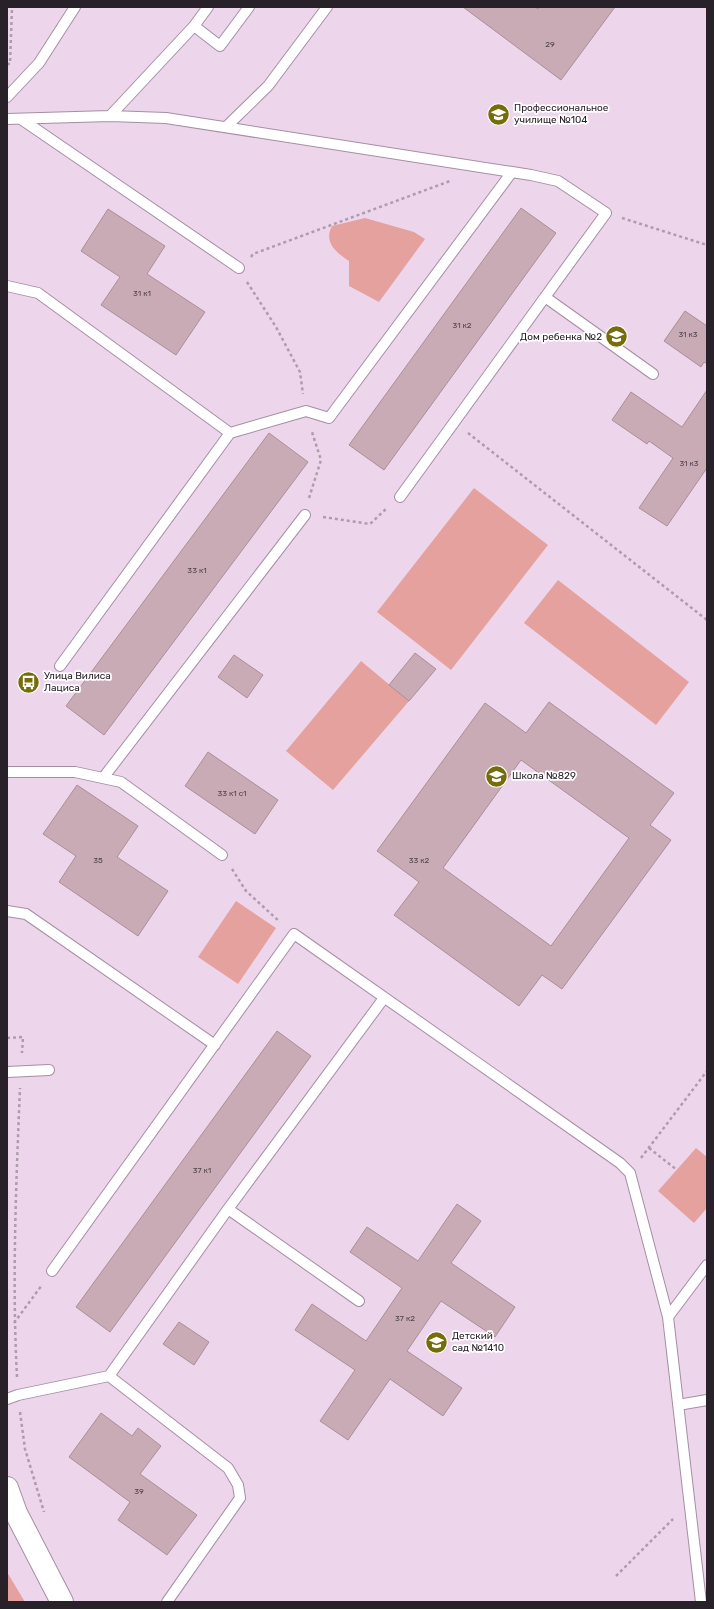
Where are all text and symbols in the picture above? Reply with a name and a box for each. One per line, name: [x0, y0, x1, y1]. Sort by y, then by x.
house number: 29: [545, 40, 555, 49]
school or university icon: Профессиональное училище №104: [485, 101, 511, 127]
place label: Профессиональное училище №104: [514, 102, 609, 126]
house number: 31 к1: [133, 289, 151, 298]
house number: 31 к2: [452, 321, 472, 330]
school or university icon: Дом ребенка №2: [604, 324, 630, 350]
house number: 31 к3: [678, 330, 698, 339]
place label: Дом ребенка №2: [520, 331, 602, 343]
house number: 31 к3: [679, 459, 699, 468]
house number: 33 к1: [187, 566, 207, 575]
bus stop icon: Улица Вилиса Лациса: [16, 669, 42, 695]
place label: Улица Вилиса Лациса: [44, 670, 111, 694]
school or university icon: Школа №829: [483, 763, 509, 789]
place label: Школа №829: [512, 770, 576, 782]
house number: 33 к1 с1: [217, 789, 247, 798]
house number: 35: [93, 856, 103, 865]
house number: 33 к2: [409, 856, 430, 865]
house number: 37 к1: [193, 1166, 211, 1175]
house number: 37 к2: [395, 1314, 415, 1323]
school or university icon: Детский сад №1410: [424, 1329, 450, 1355]
place label: Детский сад №1410: [452, 1330, 504, 1354]
house number: 39: [134, 1487, 144, 1496]

